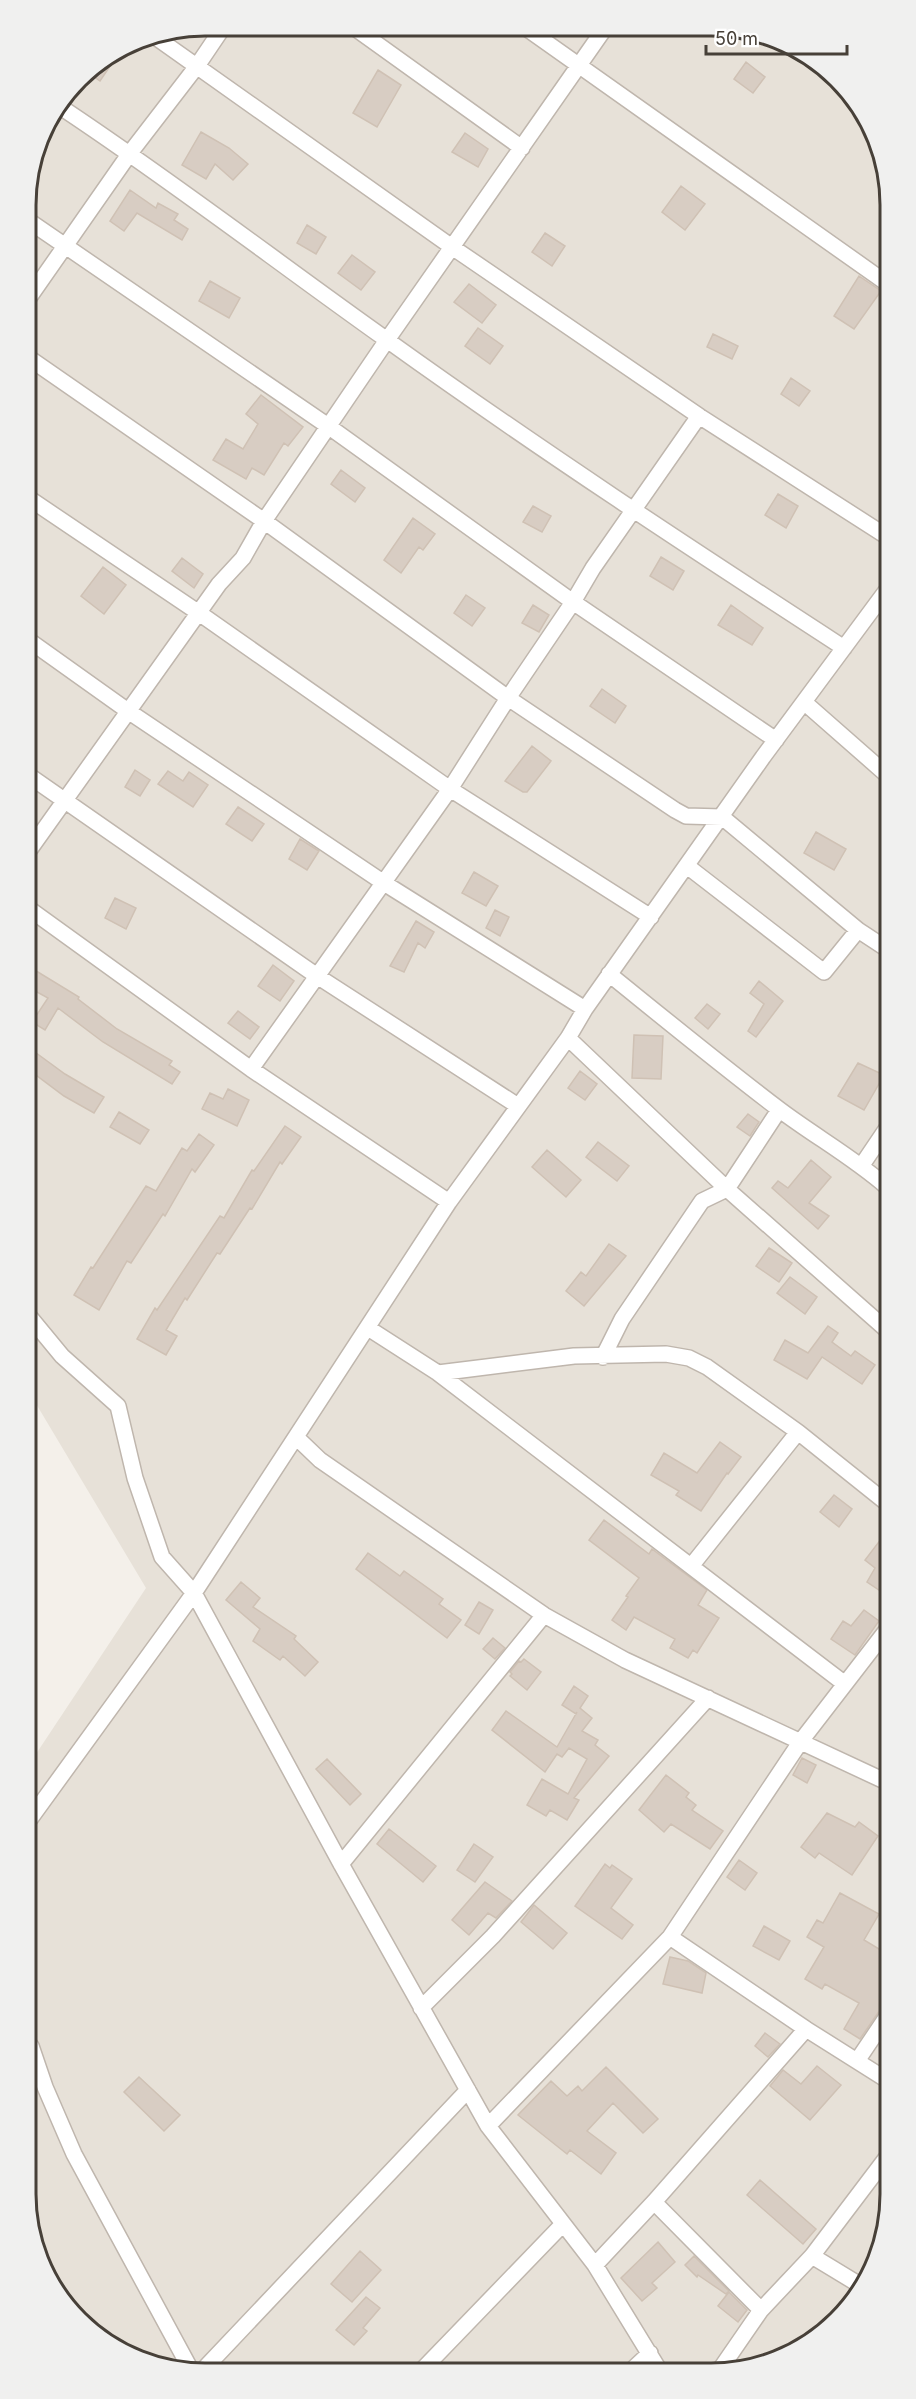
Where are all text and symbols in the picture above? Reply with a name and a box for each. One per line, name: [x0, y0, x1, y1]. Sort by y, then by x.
scale bar: [706, 18, 847, 56]
text: 50 m: [715, 28, 758, 49]

